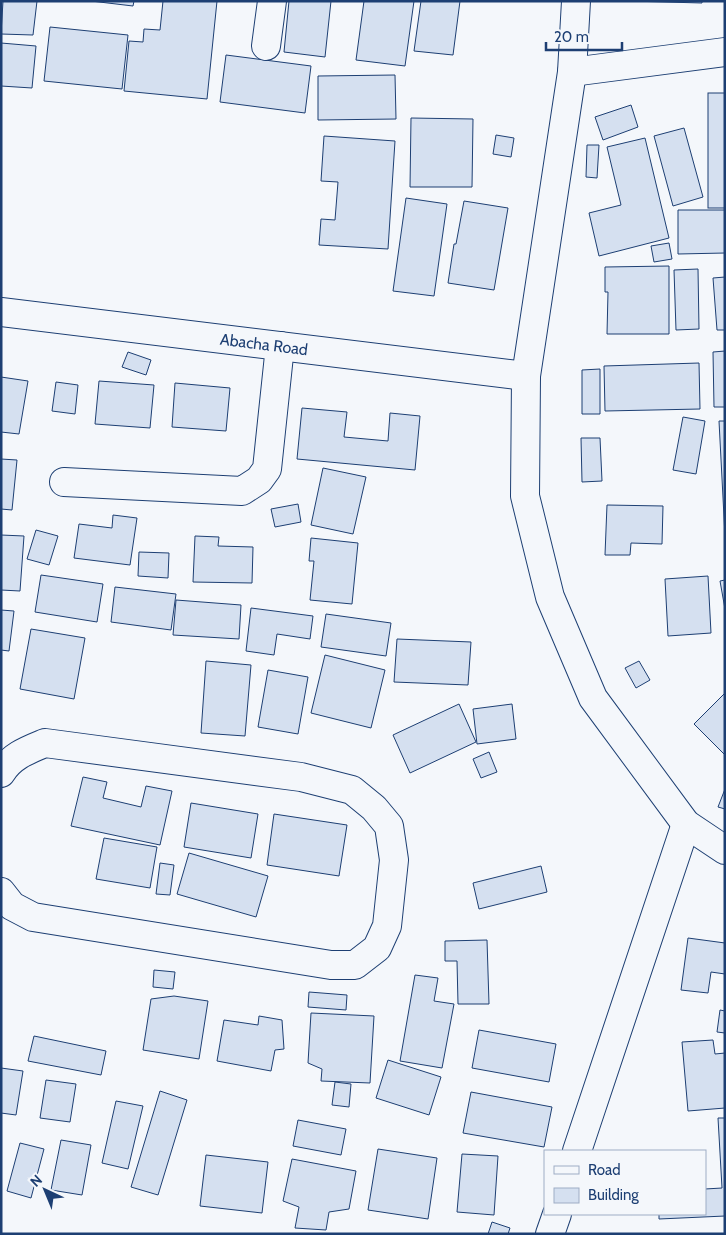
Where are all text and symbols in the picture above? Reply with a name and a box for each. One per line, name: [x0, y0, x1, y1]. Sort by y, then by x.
scale bar: [546, 20, 622, 52]
text: 20 m: [554, 28, 589, 46]
street label: Abacha Road: [219, 330, 309, 359]
legend: [544, 1150, 706, 1215]
text: Road: [588, 1161, 621, 1179]
north arrow: [20, 1165, 70, 1215]
text: N: [26, 1171, 46, 1191]
text: Building: [588, 1186, 639, 1204]

